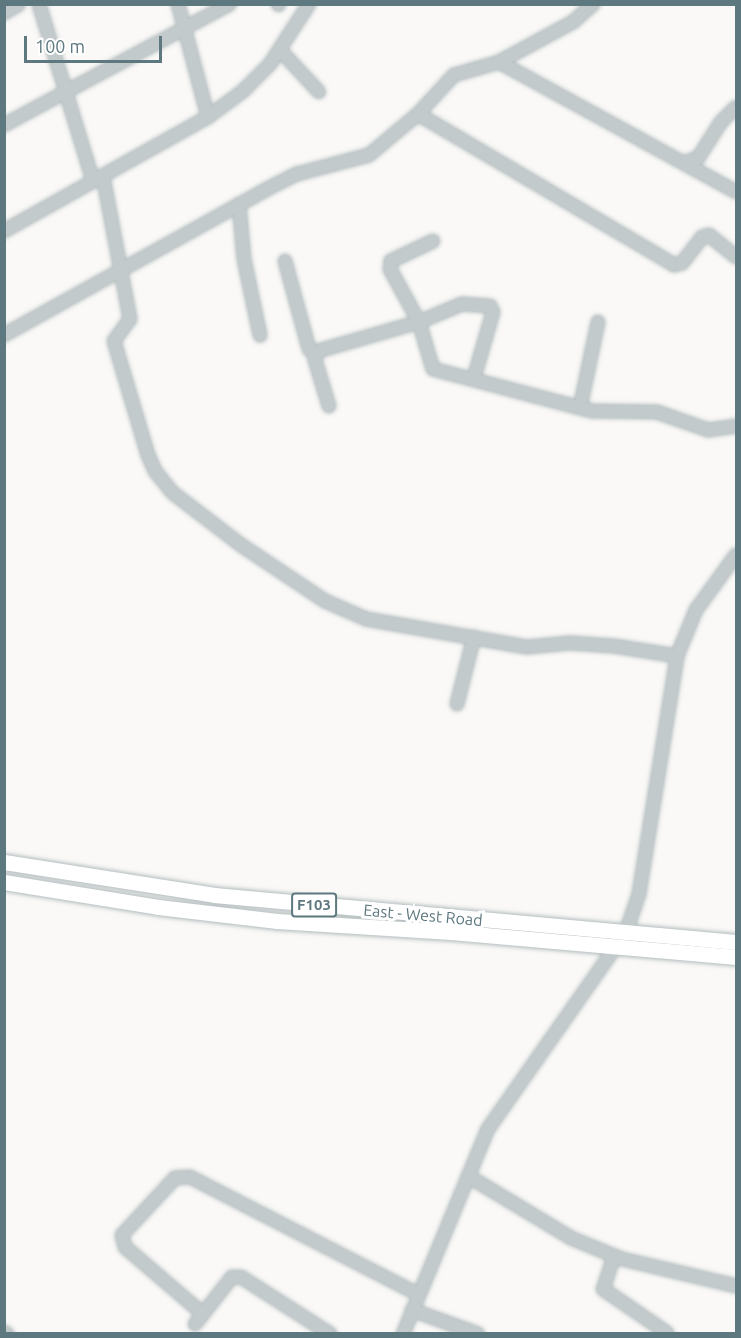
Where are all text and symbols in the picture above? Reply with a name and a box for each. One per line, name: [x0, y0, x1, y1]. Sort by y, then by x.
scale bar: [27, 24, 165, 62]
text: 100 m: [35, 36, 85, 56]
road number: F103: [290, 893, 338, 917]
street label: East - West Road: [363, 900, 483, 930]

